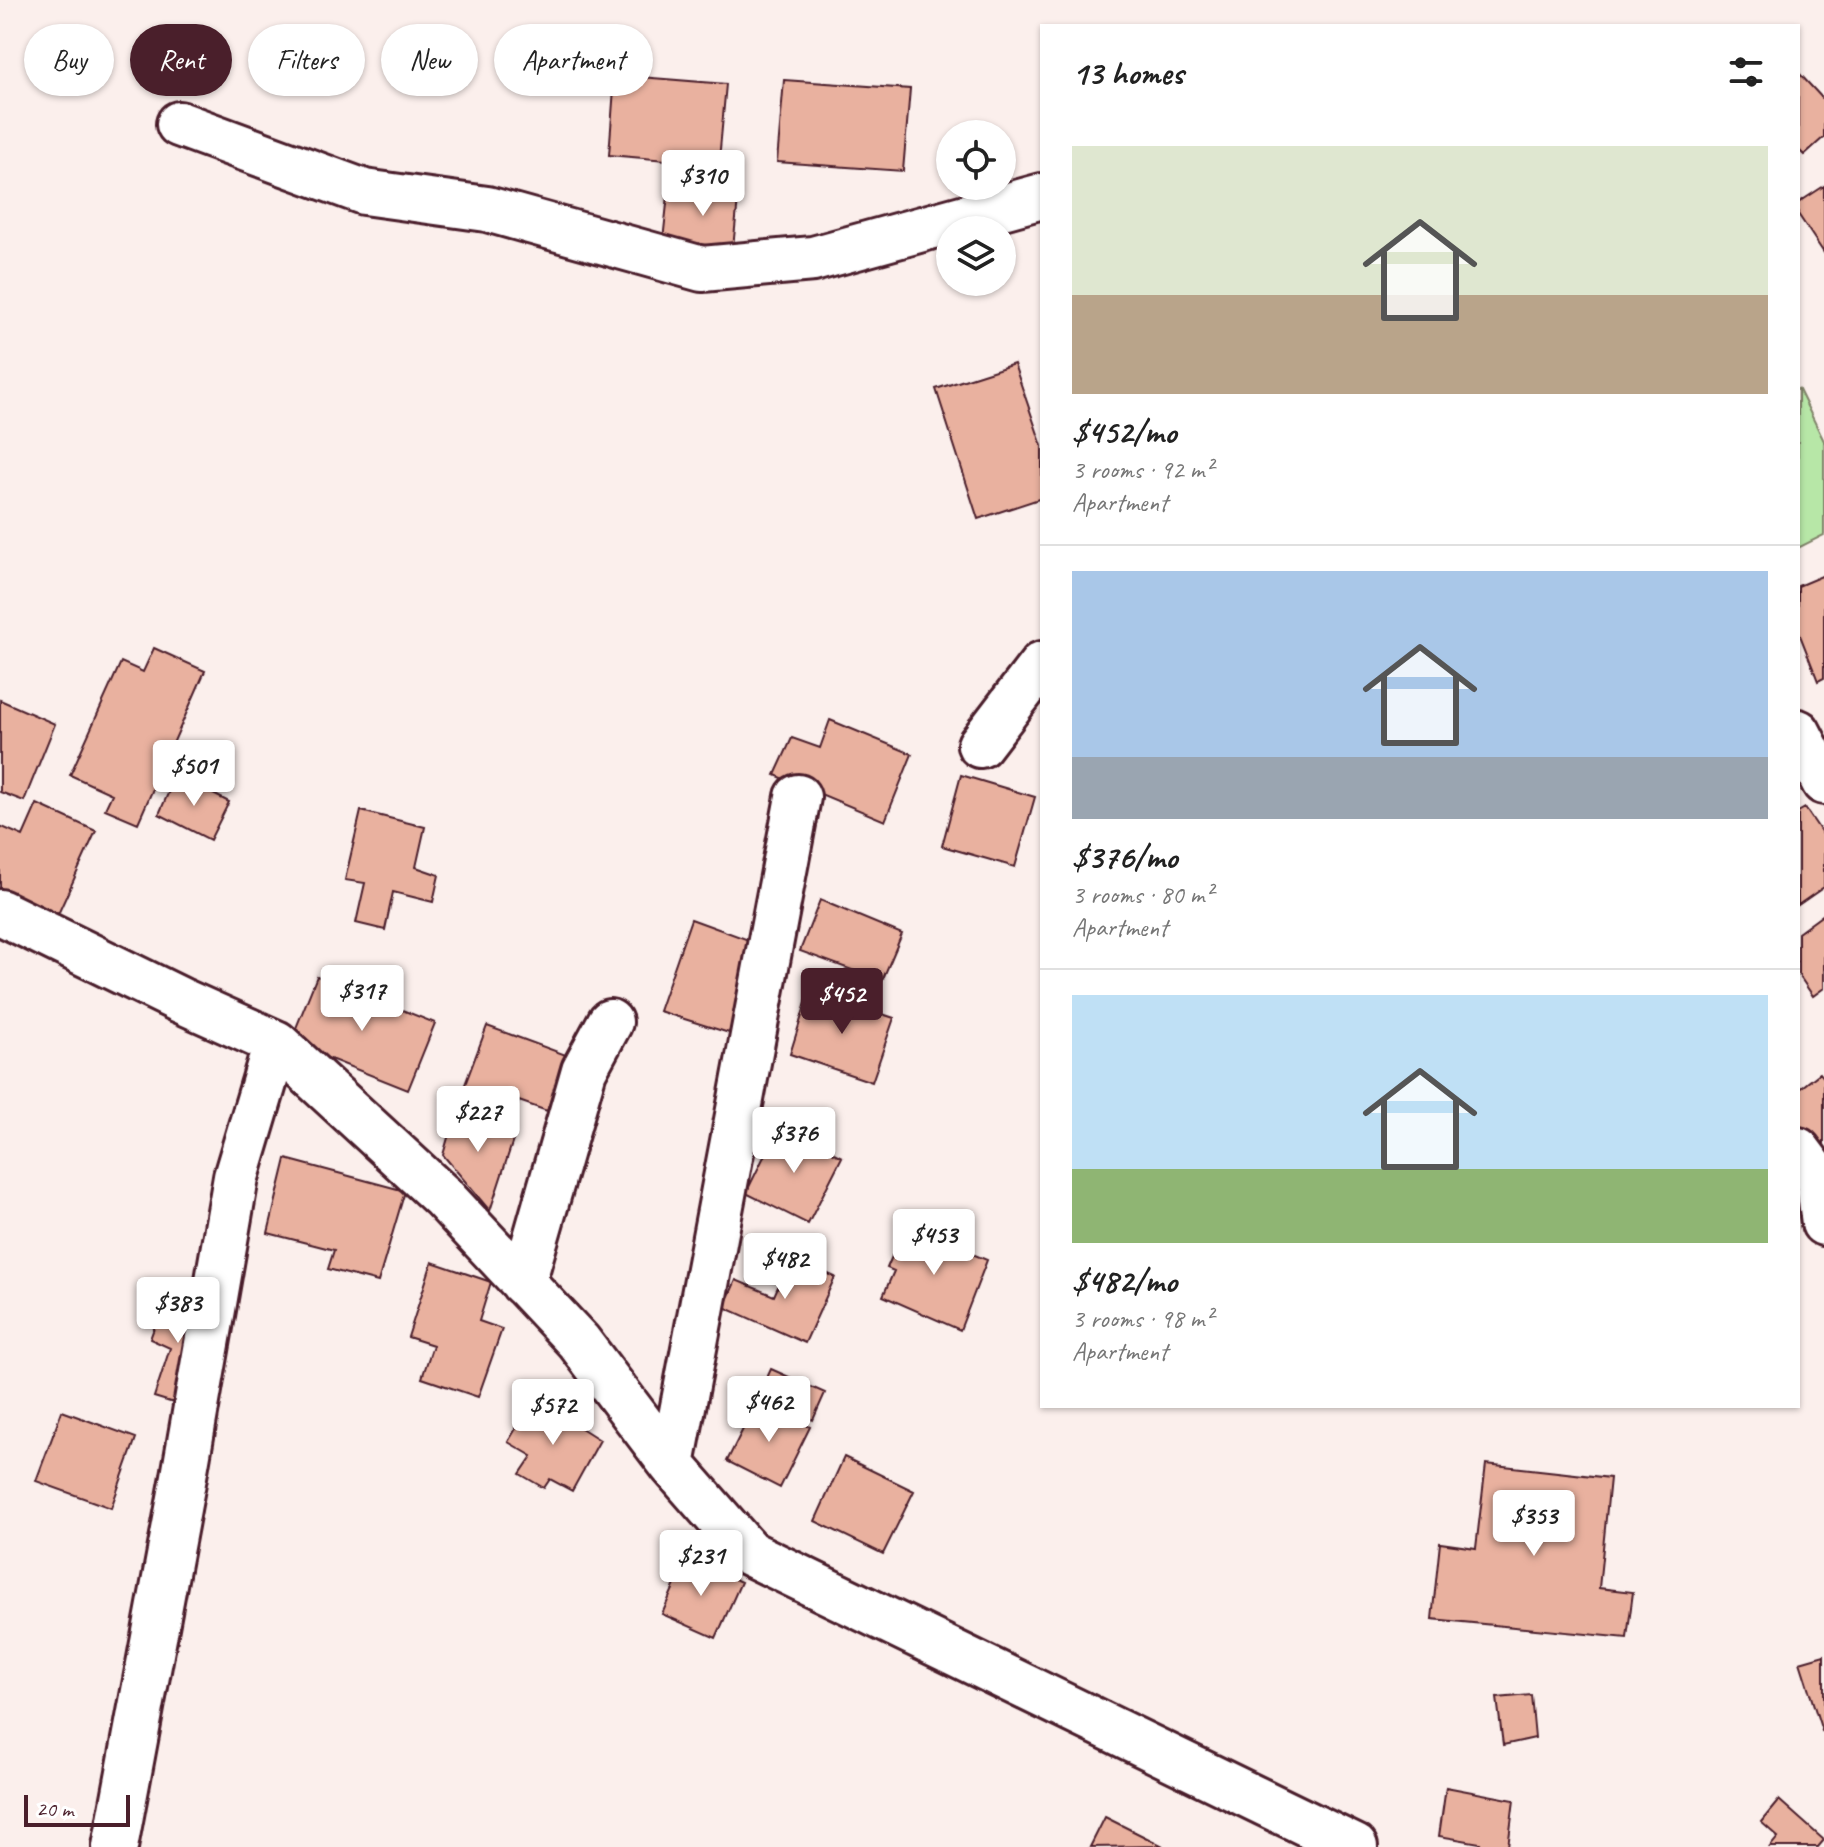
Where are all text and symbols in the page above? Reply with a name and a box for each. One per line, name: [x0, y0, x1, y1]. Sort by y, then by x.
chip: Buy: [24, 24, 114, 96]
chip: Rent: [130, 24, 232, 96]
chip: Filters: [248, 24, 365, 96]
chip: New: [381, 24, 478, 96]
chip: Apartment: [494, 24, 653, 96]
icon: filters: [1724, 50, 1768, 94]
text: 13 homes: [1072, 51, 1183, 94]
map controls: [936, 120, 1016, 296]
button: locate: [936, 120, 1016, 200]
pin: $310: [656, 150, 750, 218]
text: $310: [680, 159, 726, 192]
icon: home: [1348, 198, 1492, 342]
button: layers: [936, 216, 1016, 296]
text: $452/mo: [1072, 410, 1176, 453]
text: 3 rooms · 92 m²: [1072, 453, 1213, 486]
text: Apartment: [1072, 486, 1168, 519]
icon: home: [1348, 623, 1492, 767]
pin: $501: [147, 740, 241, 808]
text: $501: [171, 749, 217, 782]
text: $376/mo: [1072, 835, 1177, 878]
text: 3 rooms · 80 m²: [1072, 878, 1213, 911]
text: Apartment: [1072, 911, 1168, 944]
pin: $317: [315, 965, 409, 1033]
pin: $452: [795, 968, 889, 1036]
text: $317: [339, 974, 385, 1007]
text: $452: [819, 977, 865, 1010]
icon: home: [1348, 1047, 1492, 1191]
pin: $227: [431, 1086, 525, 1154]
text: $227: [455, 1095, 501, 1128]
pin: $376: [747, 1107, 841, 1175]
text: $376: [770, 1116, 818, 1149]
pin: $453: [887, 1209, 981, 1277]
text: $453: [911, 1218, 957, 1251]
pin: $482: [738, 1233, 832, 1301]
text: $482: [762, 1242, 808, 1275]
text: $482/mo: [1072, 1259, 1177, 1302]
pin: $383: [131, 1277, 225, 1345]
text: $383: [155, 1286, 201, 1319]
text: 3 rooms · 98 m²: [1072, 1302, 1213, 1335]
text: Apartment: [1072, 1335, 1168, 1368]
pin: $462: [722, 1376, 816, 1444]
pin: $572: [506, 1379, 600, 1447]
text: $462: [745, 1385, 793, 1418]
text: $572: [530, 1388, 576, 1421]
pin: $353: [1487, 1490, 1581, 1558]
text: $353: [1511, 1499, 1557, 1532]
pin: $231: [654, 1530, 748, 1598]
text: $231: [678, 1539, 724, 1572]
scale bar: [24, 1791, 130, 1827]
text: 20 m: [36, 1795, 73, 1823]

